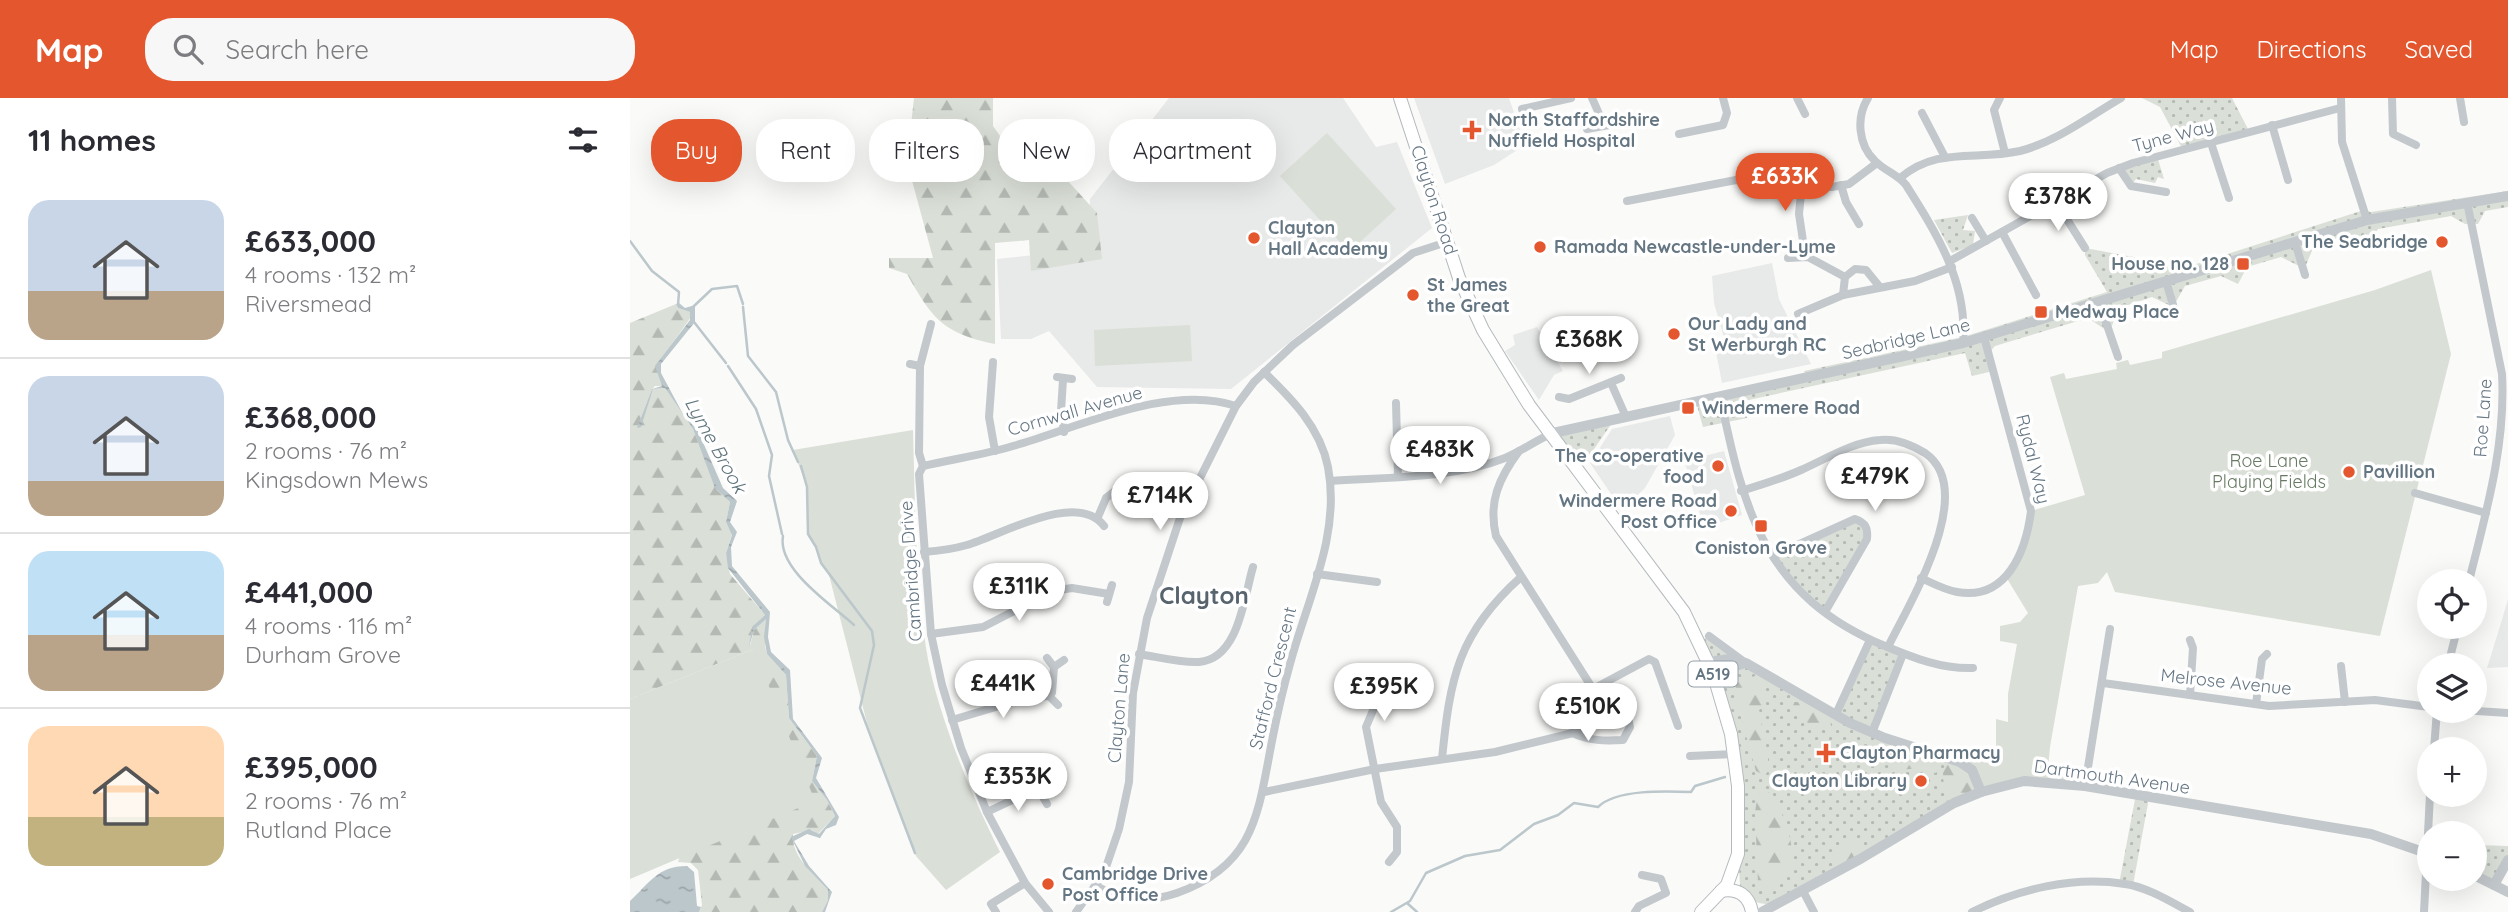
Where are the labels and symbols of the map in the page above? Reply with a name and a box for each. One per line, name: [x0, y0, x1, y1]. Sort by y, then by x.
place label: North Staffordshire Nuffield Hospital: [1488, 108, 1660, 152]
street label: Tyne Way: [2130, 114, 2216, 157]
marker: North Staffordshire Nuffield Hospital: [1462, 120, 1482, 140]
street label: Clayton Road: [1406, 142, 1463, 258]
pin: £633K: [1736, 153, 1834, 213]
pin: £378K: [2009, 174, 2107, 233]
place label: Clayton Hall Academy: [1268, 216, 1388, 260]
marker: Clayton Hall Academy: [1246, 230, 1262, 246]
place label: The Seabridge: [2301, 230, 2428, 253]
marker: The Seabridge: [2434, 234, 2450, 250]
place label: Ramada Newcastle-under-Lyme: [1554, 235, 1836, 258]
marker: Ramada Newcastle-under-Lyme: [1532, 239, 1548, 255]
place label: House no. 128: [2111, 252, 2229, 275]
marker: House no. 128: [2235, 256, 2251, 272]
place label: St James the Great: [1427, 273, 1510, 317]
marker: St James the Great: [1405, 287, 1421, 303]
place label: Medway Place: [2055, 300, 2179, 323]
marker: Medway Place: [2033, 304, 2049, 320]
place label: Our Lady and St Werburgh RC: [1688, 312, 1826, 356]
street label: Seabridge Lane: [1840, 313, 1972, 364]
pin: £368K: [1540, 316, 1638, 376]
marker: Our Lady and St Werburgh RC: [1666, 326, 1682, 342]
street label: Roe Lane: [2468, 378, 2497, 458]
street label: Cornwall Avenue: [1005, 380, 1145, 441]
water label: Lyme Brook: [680, 393, 753, 499]
place label: Windermere Road: [1702, 396, 1860, 419]
marker: Windermere Road: [1680, 400, 1696, 416]
street label: Rydal Way: [2011, 412, 2056, 506]
pin: £483K: [1391, 426, 1489, 486]
place label: The co-operative food: [1554, 444, 1704, 488]
park label: Roe Lane Playing Fields: [2212, 449, 2326, 493]
pin: £479K: [1826, 454, 1924, 513]
marker: The co-operative food: [1710, 458, 1726, 474]
place label: Pavillion: [2363, 460, 2435, 483]
marker: Pavillion: [2341, 464, 2357, 480]
pin: £714K: [1111, 472, 1209, 532]
place label: Windermere Road Post Office: [1559, 489, 1717, 533]
street label: Cambridge Drive: [894, 500, 927, 642]
marker: Windermere Road Post Office: [1723, 503, 1739, 519]
marker: Coniston Grove: [1753, 518, 1769, 534]
place label: Coniston Grove: [1695, 536, 1827, 559]
pin: £311K: [970, 564, 1068, 623]
district label: Clayton: [1159, 580, 1249, 610]
street label: Stafford Crescent: [1244, 604, 1301, 752]
street label: Clayton Lane: [1102, 652, 1135, 764]
pin: £441K: [954, 660, 1052, 720]
road number: A519: [1688, 662, 1738, 687]
street label: Melrose Avenue: [2159, 663, 2293, 700]
pin: £395K: [1335, 664, 1433, 723]
pin: £510K: [1539, 684, 1637, 743]
place label: Clayton Pharmacy: [1840, 741, 2001, 764]
marker: Clayton Pharmacy: [1818, 745, 1834, 761]
pin: £353K: [969, 754, 1067, 813]
street label: Dartmouth Avenue: [2033, 754, 2192, 799]
place label: Clayton Library: [1772, 769, 1907, 792]
marker: Clayton Library: [1913, 773, 1929, 789]
place label: Cambridge Drive Post Office: [1062, 862, 1208, 906]
marker: Cambridge Drive Post Office: [1040, 876, 1056, 892]

